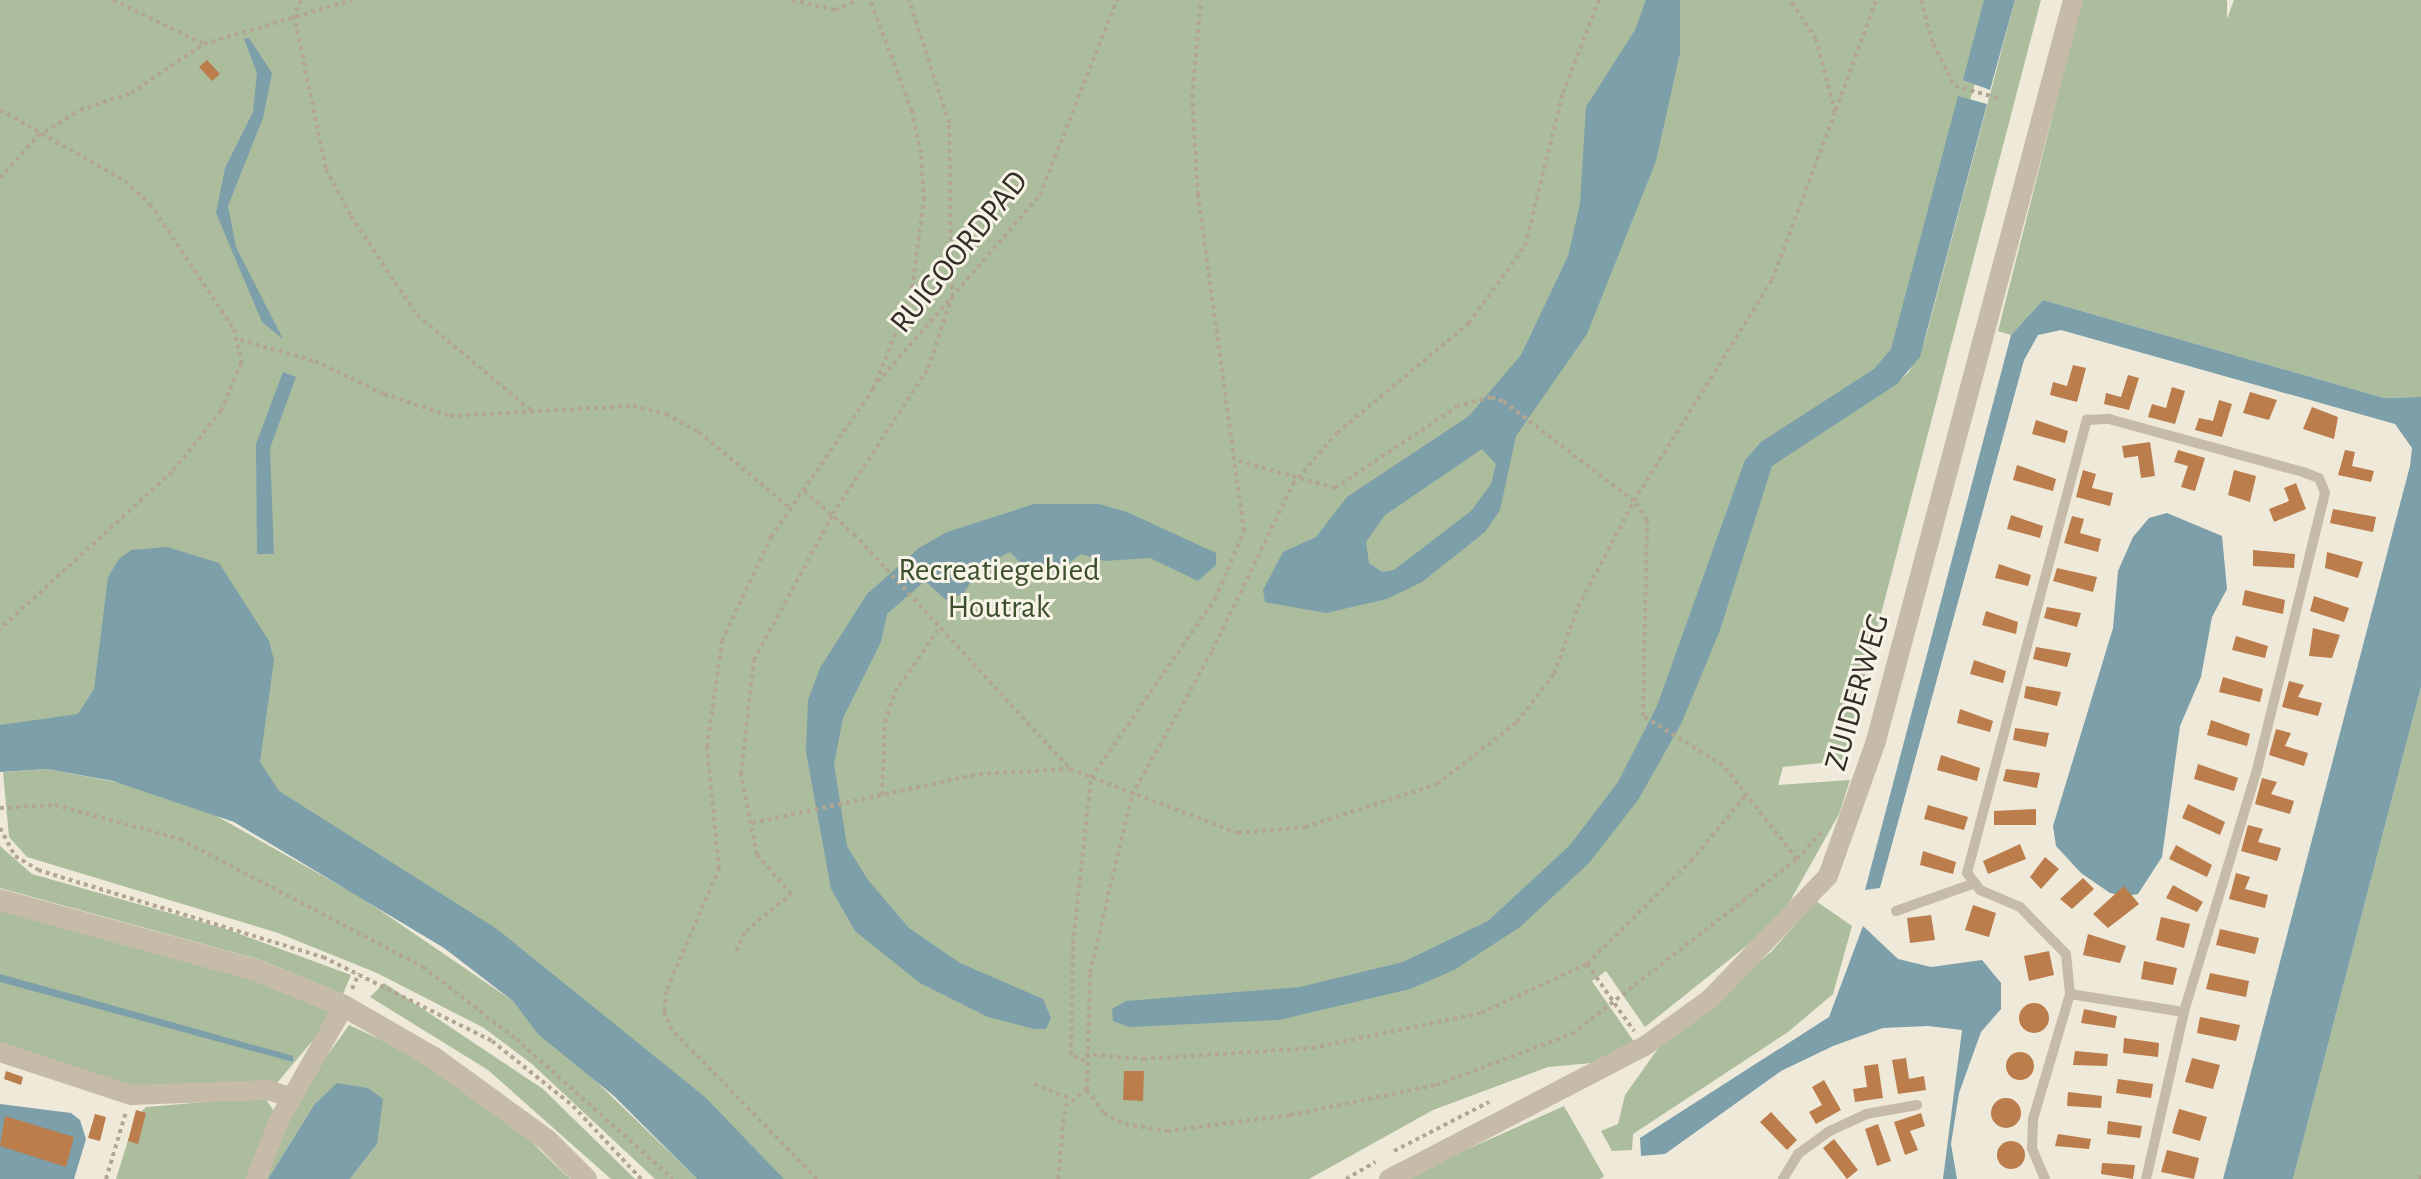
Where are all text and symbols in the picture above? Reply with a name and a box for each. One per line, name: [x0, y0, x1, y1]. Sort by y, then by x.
street label: RUIGOORDPAD: [882, 163, 1036, 341]
park label: Recreatiegebied Houtrak: [898, 552, 1100, 627]
street label: ZUIDERWEG: [1816, 609, 1898, 775]

